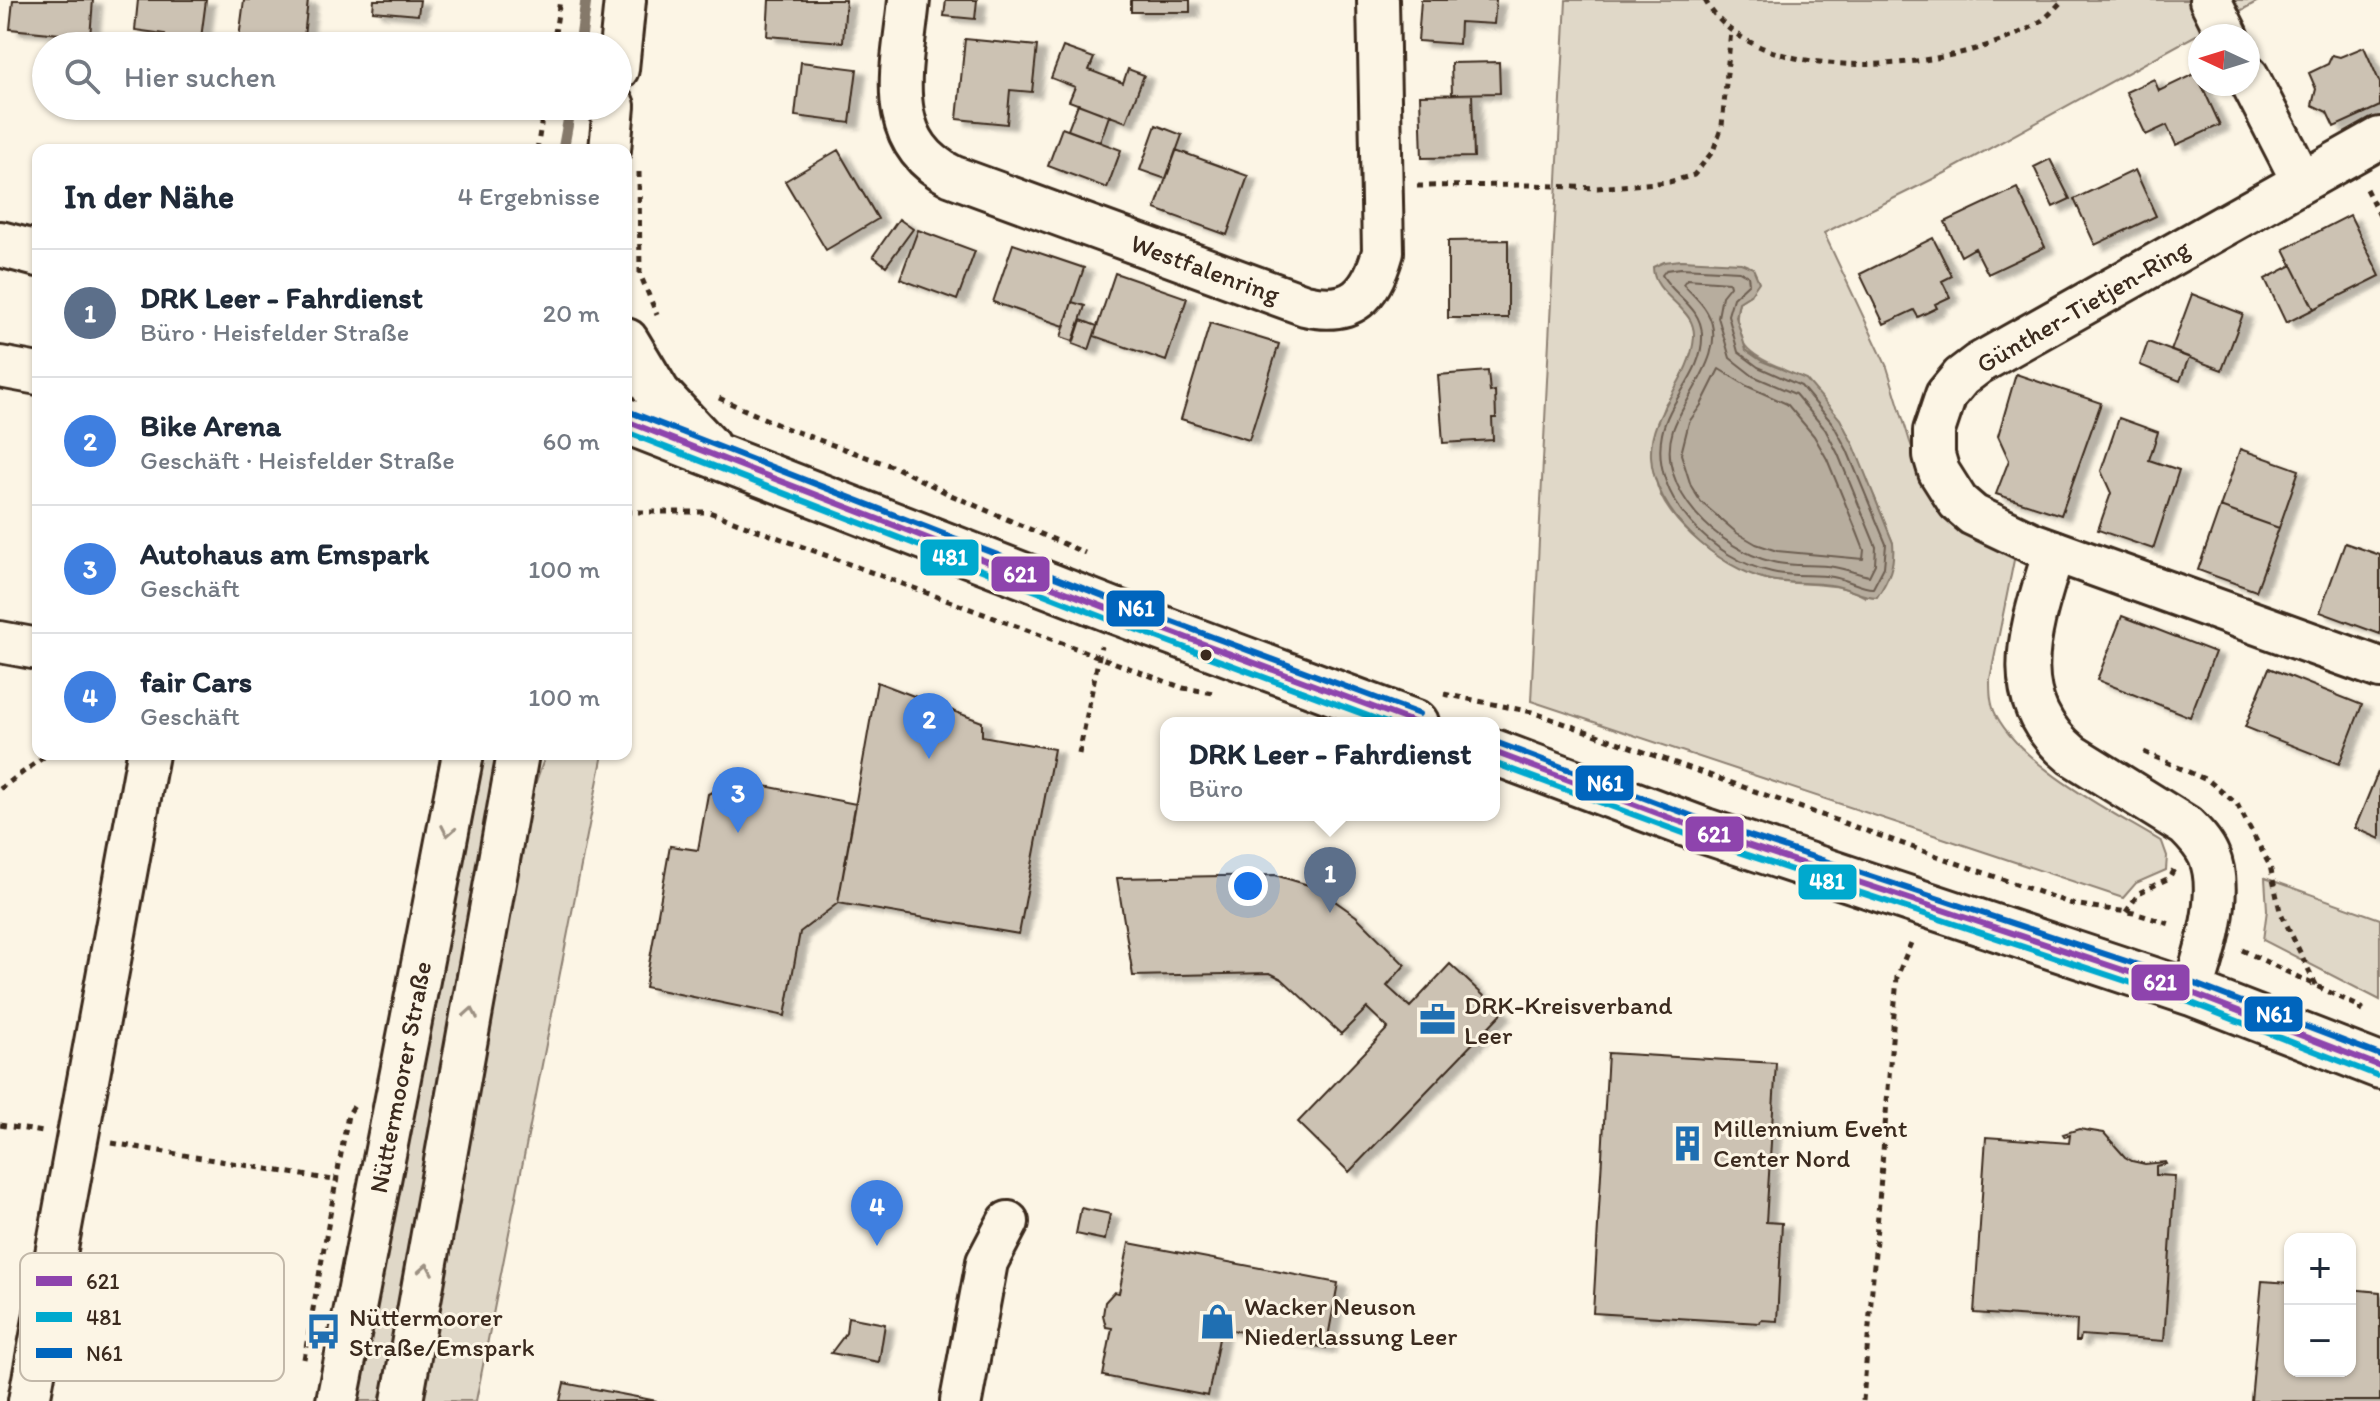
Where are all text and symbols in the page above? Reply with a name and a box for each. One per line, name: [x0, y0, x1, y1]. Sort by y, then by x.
north arrow: [2188, 24, 2260, 96]
search box: [32, 32, 632, 120]
icon: search: [60, 54, 104, 98]
text: Hier suchen: [124, 58, 276, 95]
text: In der Nähe: [64, 176, 234, 217]
text: 4 Ergebnisse: [458, 180, 600, 212]
street label: Westfalenring: [1126, 227, 1285, 311]
street label: Günther-Tietjen-Ring: [1971, 232, 2196, 380]
text: DRK Leer - Fahrdienst: [140, 279, 423, 316]
text: 1: [84, 297, 96, 329]
text: 20 m: [543, 297, 600, 329]
text: Büro · Heisfelder Straße: [140, 316, 409, 348]
text: Bike Arena: [140, 407, 281, 444]
text: 2: [83, 425, 97, 457]
text: 60 m: [543, 425, 600, 457]
text: Geschäft · Heisfelder Straße: [140, 444, 455, 476]
text: Autohaus am Emspark: [140, 535, 429, 572]
line badge: 481: [919, 538, 980, 577]
text: 481: [932, 544, 969, 571]
text: 3: [83, 553, 97, 585]
text: 100 m: [528, 553, 600, 585]
line badge: 621: [990, 555, 1051, 593]
text: 621: [1003, 561, 1037, 588]
text: Geschäft: [140, 572, 240, 604]
line badge: N61: [1105, 589, 1166, 628]
text: N61: [1118, 595, 1155, 622]
unlabelled marker: [1198, 647, 1214, 663]
text: fair Cars: [140, 663, 252, 700]
text: 4: [82, 681, 98, 713]
text: 100 m: [528, 681, 600, 713]
pin: 2: [903, 693, 955, 759]
text: Geschäft: [140, 700, 240, 732]
popup: [1160, 717, 1500, 821]
text: DRK Leer - Fahrdienst: [1189, 735, 1472, 772]
line badge: N61: [1574, 764, 1635, 802]
pin: 3: [712, 767, 764, 833]
text: N61: [1587, 770, 1624, 797]
text: Büro: [1189, 772, 1243, 804]
line badge: 621: [1684, 815, 1745, 853]
text: 621: [1697, 821, 1731, 848]
one-way arrow: [441, 824, 458, 837]
pin: 1: [1304, 847, 1356, 913]
line badge: 481: [1797, 863, 1858, 901]
your location: [1228, 866, 1268, 906]
text: 481: [1809, 868, 1846, 895]
street label: Nüttermoorer Straße: [362, 958, 438, 1196]
line badge: 621: [2130, 963, 2191, 1002]
text: 621: [2143, 969, 2177, 996]
place label: DRK-Kreisverband Leer: [1464, 989, 1673, 1051]
line badge: N61: [2243, 995, 2304, 1033]
office icon: DRK-Kreisverband Leer: [1419, 1001, 1457, 1039]
text: N61: [2256, 1001, 2293, 1028]
one-way arrow: [462, 1006, 479, 1020]
place label: Millennium Event Center Nord: [1713, 1112, 1908, 1174]
building icon: Millennium Event Center Nord: [1668, 1124, 1706, 1162]
pin: 4: [851, 1180, 903, 1246]
map controls: [2284, 1233, 2356, 1377]
button: +: [2284, 1233, 2356, 1305]
legend: [20, 1253, 284, 1381]
one-way arrow: [416, 1262, 433, 1276]
text: 621: [86, 1268, 119, 1295]
place label: Wacker Neuson Niederlassung Leer: [1244, 1290, 1457, 1352]
place label: Nüttermoorer Straße/Emspark: [349, 1301, 535, 1363]
shop icon: Wacker Neuson Niederlassung Leer: [1199, 1302, 1237, 1340]
text: 481: [86, 1304, 122, 1331]
button: −: [2284, 1305, 2356, 1377]
bus stop icon: Nüttermoorer Straße/Emspark: [304, 1313, 342, 1351]
text: N61: [86, 1340, 123, 1367]

